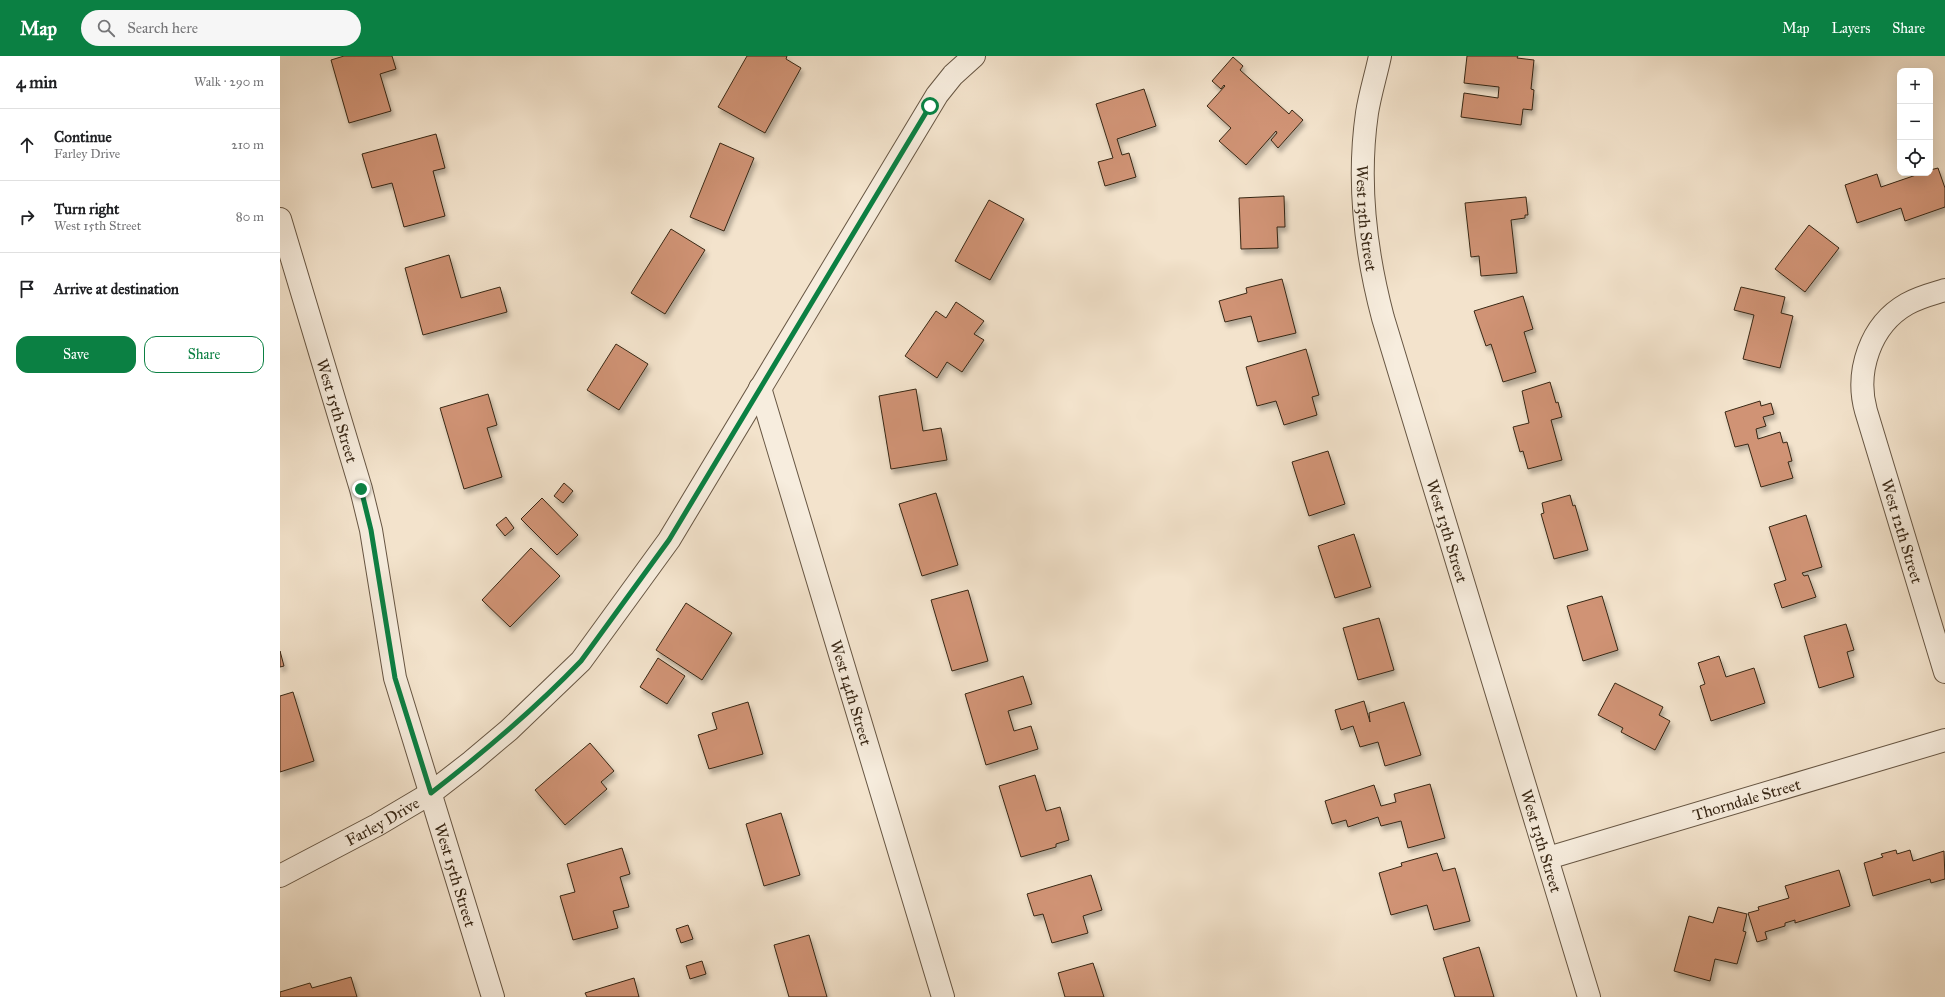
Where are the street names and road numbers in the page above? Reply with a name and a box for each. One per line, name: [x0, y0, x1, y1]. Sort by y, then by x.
street label: West 13th Street: [1353, 165, 1382, 273]
street label: West 15th Street: [313, 356, 362, 465]
street label: West 13th Street: [1423, 477, 1472, 585]
street label: West 12th Street: [1878, 477, 1927, 586]
street label: West 14th Street: [827, 638, 876, 748]
street label: Thorndale Street: [1690, 774, 1803, 824]
street label: West 13th Street: [1517, 787, 1566, 895]
street label: Farley Drive: [342, 793, 423, 849]
street label: West 15th Street: [431, 821, 480, 929]

